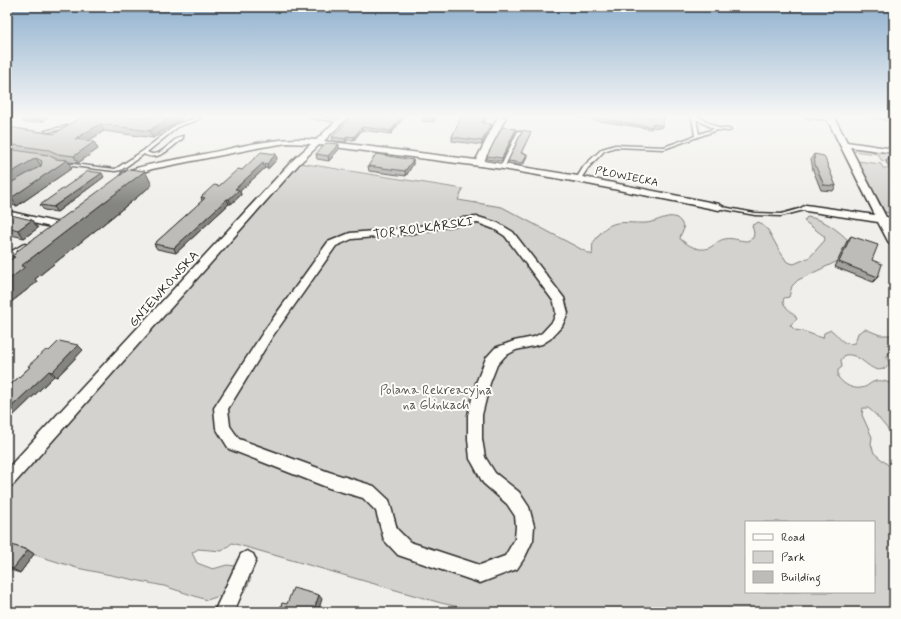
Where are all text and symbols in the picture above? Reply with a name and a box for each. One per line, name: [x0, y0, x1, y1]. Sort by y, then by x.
street label: PŁOWIECKA: [594, 164, 660, 190]
street label: TOR ROLKARSKI: [372, 213, 474, 244]
street label: GNIEWKOWSKA: [125, 247, 203, 331]
park label: Polana Rekreacyjna na Glinkach: [380, 382, 492, 414]
legend: [745, 521, 875, 593]
text: Road: [781, 530, 805, 546]
text: Park: [781, 550, 805, 566]
text: Building: [781, 570, 821, 587]

